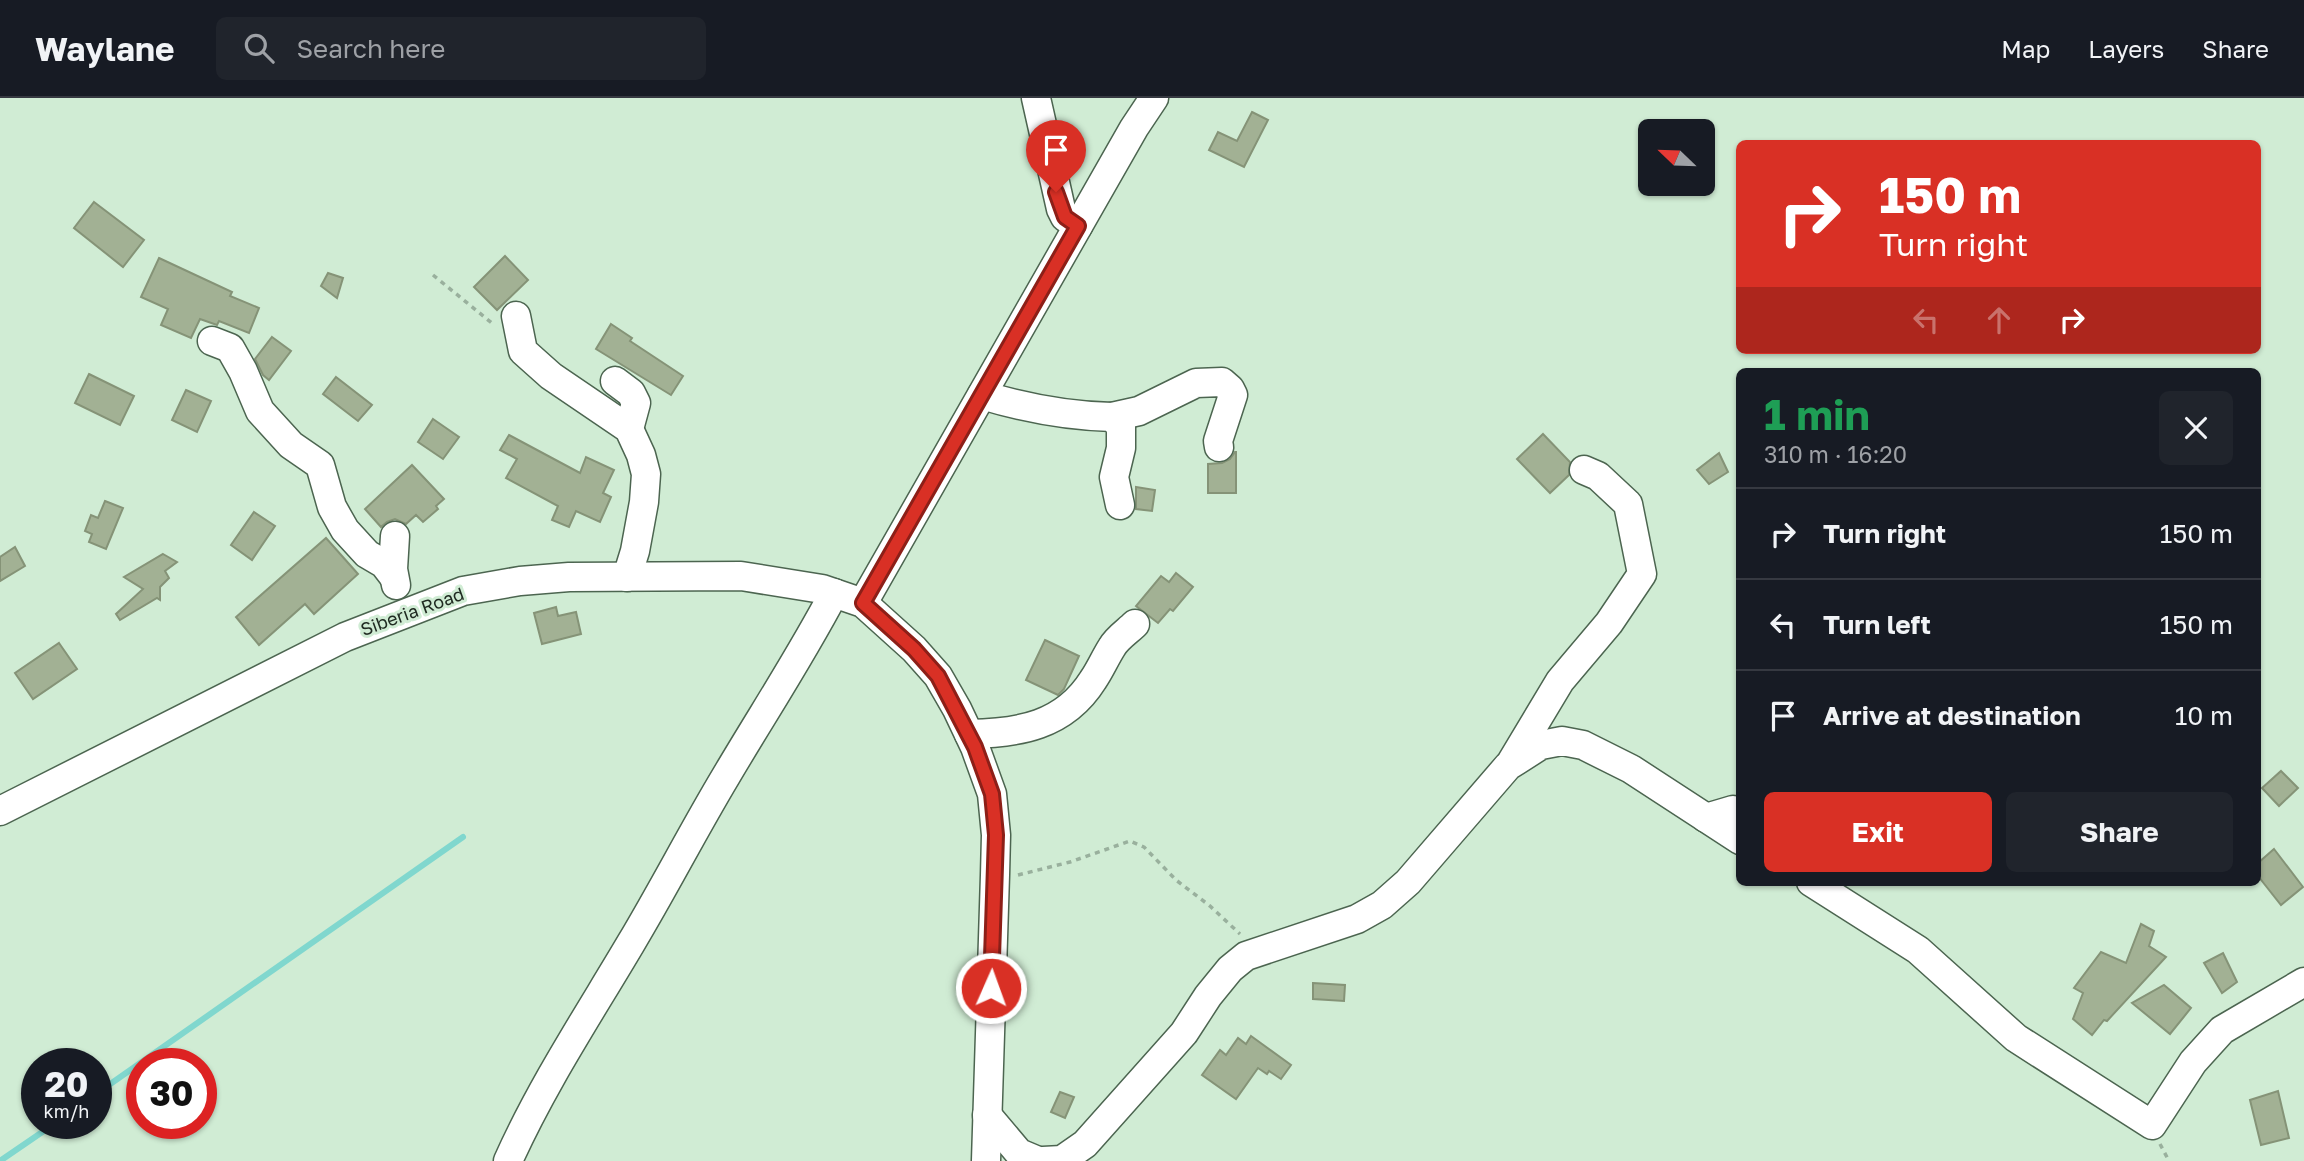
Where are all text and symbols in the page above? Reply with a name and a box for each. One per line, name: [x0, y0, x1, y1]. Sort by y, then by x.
search box: [216, 17, 706, 80]
text: Waylane: [35, 29, 174, 68]
icon: search: [240, 29, 278, 67]
text: Search here: [296, 33, 445, 64]
text: Map: [2001, 34, 2050, 63]
text: Layers: [2088, 34, 2164, 63]
text: Share: [2202, 34, 2269, 63]
north arrow: [1638, 119, 1715, 196]
map controls: [1638, 119, 1715, 196]
pin: [1026, 120, 1086, 192]
icon: arrive: [1037, 131, 1075, 169]
text: 150 m: [1879, 165, 2021, 224]
icon: right: [1764, 168, 1855, 259]
text: Turn right: [1879, 225, 2028, 263]
icon: left: [1907, 301, 1945, 339]
icon: ahead: [1980, 301, 2018, 339]
icon: right: [2053, 301, 2091, 339]
text: 1 min: [1764, 389, 1870, 439]
button: close: [2159, 391, 2233, 465]
text: 310 m · 16:20: [1764, 440, 1907, 468]
icon: right: [1764, 515, 1802, 553]
text: Turn right: [1823, 518, 1946, 549]
text: 150 m: [2160, 518, 2233, 549]
street label: Siberia Road: [357, 582, 467, 640]
icon: left: [1764, 606, 1802, 644]
text: Turn left: [1823, 609, 1931, 640]
text: 150 m: [2160, 609, 2233, 640]
icon: arrive: [1764, 697, 1802, 735]
text: Arrive at destination: [1823, 700, 2081, 731]
text: 10 m: [2175, 700, 2233, 731]
button: Exit: [1764, 792, 1992, 872]
button: Share: [2006, 792, 2233, 872]
position arrow: [954, 951, 1028, 1025]
speed limit sign: 30: [126, 1048, 217, 1139]
text: 20: [44, 1063, 89, 1105]
text: km/h: [44, 1100, 89, 1122]

